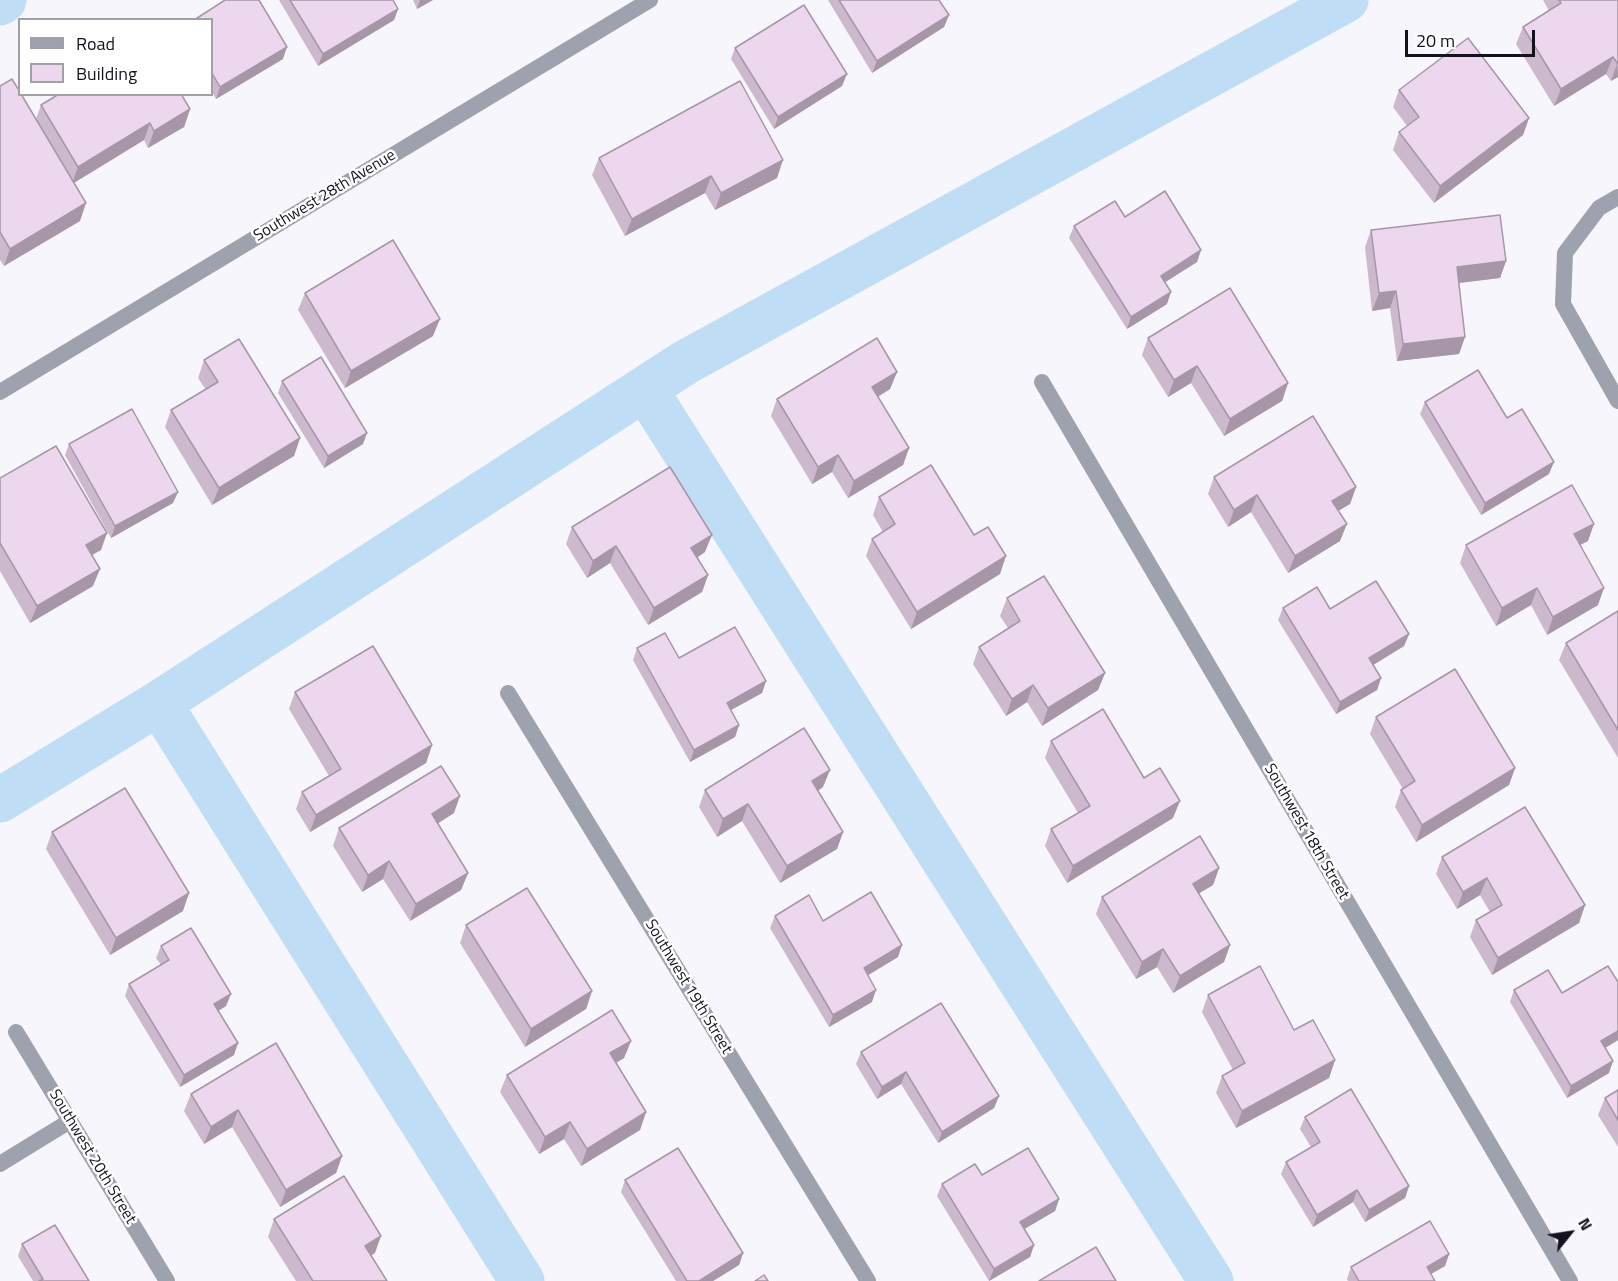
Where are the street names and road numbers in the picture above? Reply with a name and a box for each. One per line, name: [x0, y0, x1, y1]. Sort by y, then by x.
street label: Southwest 28th Avenue: [251, 146, 399, 246]
street label: Southwest 18th Street: [1259, 761, 1353, 903]
street label: Southwest 19th Street: [640, 916, 736, 1058]
street label: Southwest 20th Street: [44, 1086, 140, 1228]

